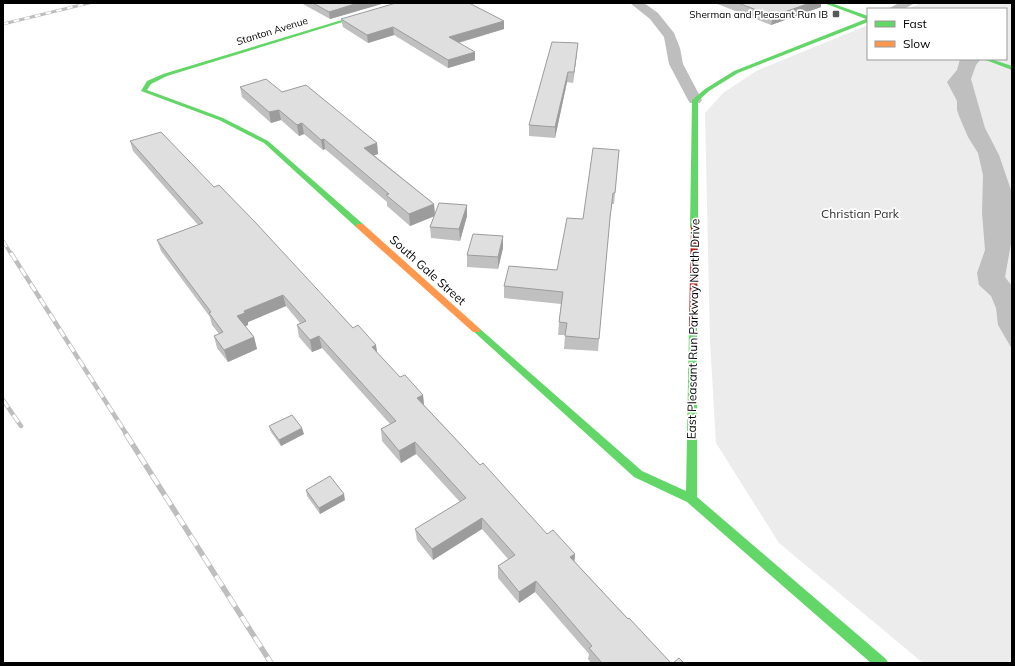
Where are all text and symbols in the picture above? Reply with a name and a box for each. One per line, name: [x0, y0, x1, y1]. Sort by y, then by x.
place label: Sherman and Pleasant Run IB: [689, 8, 828, 21]
legend: [867, 8, 1007, 60]
marker: Sherman and Pleasant Run IB: [831, 9, 841, 19]
street label: Stanton Avenue: [235, 14, 309, 48]
text: Fast: [903, 16, 927, 31]
text: Slow: [903, 36, 931, 51]
park label: Christian Park: [821, 206, 900, 221]
street label: East Pleasant Run Parkway North Drive: [684, 219, 702, 439]
street label: South Gale Street: [387, 232, 469, 308]

